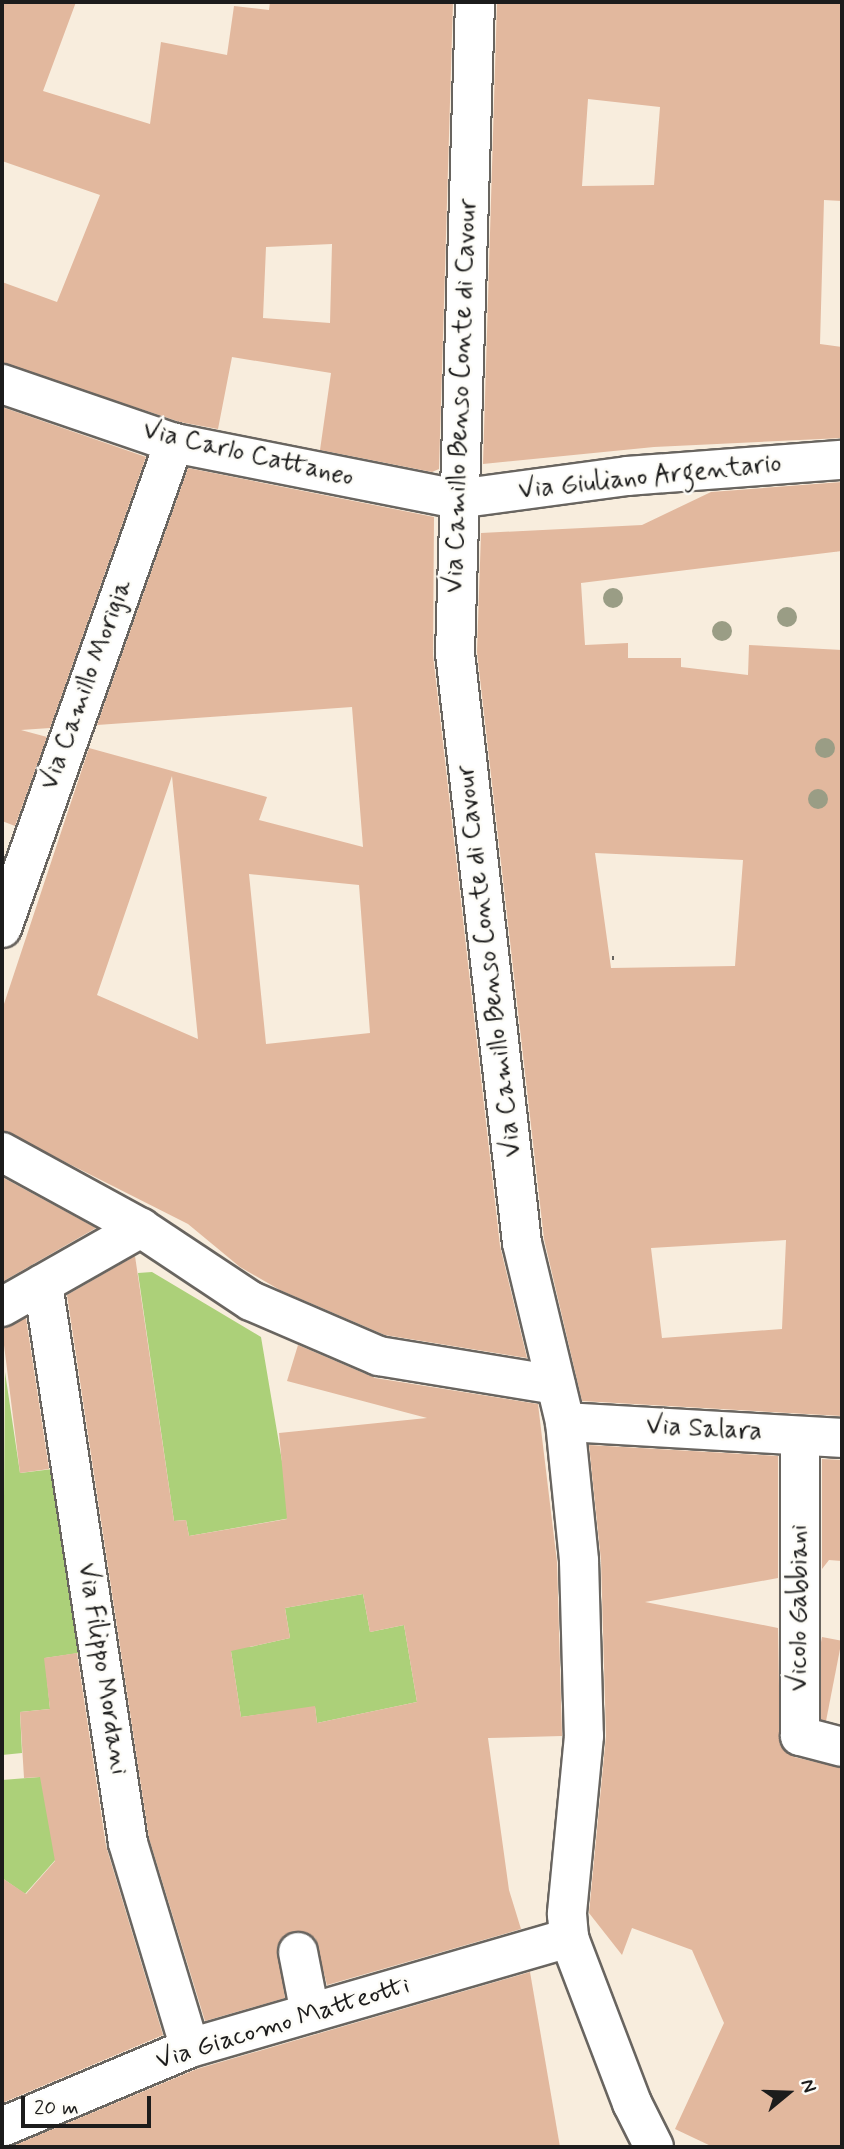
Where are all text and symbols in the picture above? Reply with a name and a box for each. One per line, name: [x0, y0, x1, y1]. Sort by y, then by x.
street label: Via Camillo Benso Conte di Cavour: [440, 202, 484, 590]
street label: Via Carlo Cattaneo: [141, 416, 355, 494]
street label: Via Giuliano Argentario: [518, 449, 782, 507]
street label: Via Camillo Morigia: [35, 577, 139, 793]
street label: Via Camillo Benso Conte di Cavour: [451, 767, 529, 1155]
street label: Via Salara: [645, 1411, 763, 1449]
street label: Vicolo Gabbiani: [784, 1525, 816, 1691]
street label: Via Filippo Mordani: [70, 1565, 134, 1773]
street label: Via Giacomo Matteotti: [153, 1971, 413, 2077]
north arrow: [753, 2058, 823, 2128]
text: N: [794, 2076, 822, 2096]
scale bar: [24, 2082, 154, 2126]
text: 20 m: [34, 2094, 79, 2122]

